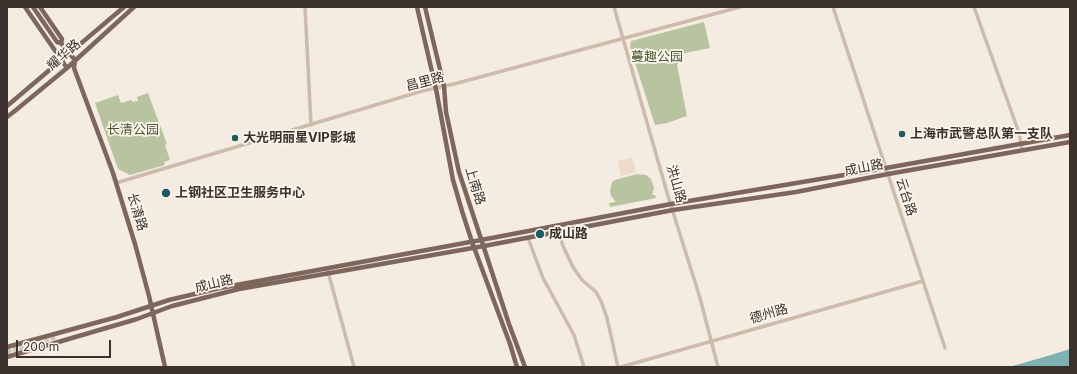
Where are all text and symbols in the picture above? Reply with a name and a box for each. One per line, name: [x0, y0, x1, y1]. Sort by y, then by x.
street label: 耀华路: [44, 36, 84, 74]
park label: 蔓趣公园: [631, 49, 683, 65]
street label: 昌里路: [404, 69, 446, 95]
park label: 长清公园: [107, 122, 159, 138]
place label: 上海市武警总队第一支队: [910, 126, 1053, 142]
marker: 上海市武警总队第一支队: [897, 129, 907, 139]
place label: 大光明丽星VIP影城: [243, 130, 356, 146]
marker: 大光明丽星VIP影城: [230, 133, 240, 143]
street label: 成山路: [843, 157, 885, 179]
street label: 洪山路: [663, 163, 689, 205]
street label: 上南路: [462, 165, 488, 207]
street label: 云台路: [893, 176, 919, 218]
place label: 上钢社区卫生服务中心: [175, 185, 305, 201]
marker: 上钢社区卫生服务中心: [160, 187, 172, 199]
street label: 长清路: [124, 191, 150, 233]
place label: 成山路: [549, 226, 588, 242]
marker: 成山路: [534, 228, 546, 240]
street label: 成山路: [193, 272, 235, 296]
street label: 德州路: [748, 301, 790, 327]
scale bar: [18, 332, 113, 358]
text: 200 m: [23, 339, 59, 354]

